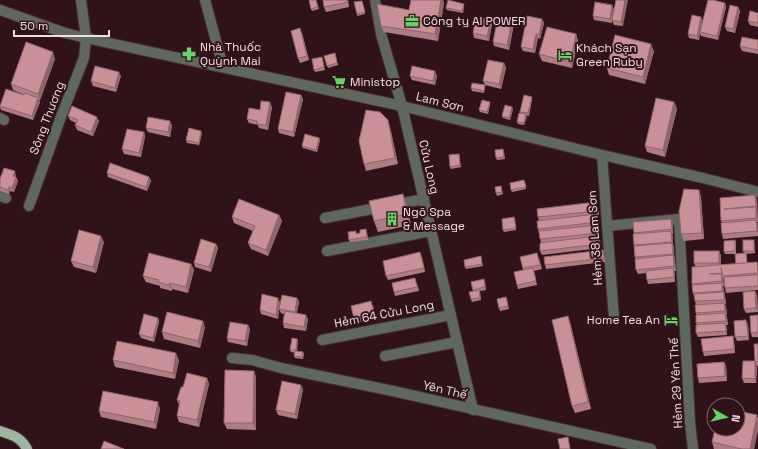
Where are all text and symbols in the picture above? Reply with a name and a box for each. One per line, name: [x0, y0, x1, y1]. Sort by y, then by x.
scale bar: [14, 12, 109, 38]
office icon: Công ty AI POWER: [404, 13, 420, 29]
place label: Công ty AI POWER: [423, 13, 526, 29]
text: 50 m: [20, 18, 48, 34]
place label: Nhà Thuốc Quỳnh Mai: [200, 39, 261, 69]
place label: Khách Sạn Green Ruby: [576, 40, 643, 70]
pharmacy icon: Nhà Thuốc Quỳnh Mai: [181, 46, 197, 62]
hotel icon: Khách Sạn Green Ruby: [557, 47, 573, 63]
supermarket icon: Ministop: [331, 74, 347, 90]
place label: Ministop: [350, 74, 401, 90]
street label: Sông Thương: [26, 79, 68, 157]
street label: Lam Sơn: [414, 88, 466, 116]
street label: Cửu Long: [415, 138, 443, 196]
street label: Hẻm 38 Lam Sơn: [584, 190, 606, 286]
place label: Ngõ Spa & Message: [403, 204, 465, 234]
building icon: Ngõ Spa & Message: [384, 211, 400, 227]
street label: Hẻm 64 Cửu Long: [333, 296, 435, 332]
place label: Home Tea An: [587, 312, 660, 328]
hotel icon: Home Tea An: [663, 312, 679, 328]
street label: Hẻm 29 Yên Thế: [666, 337, 686, 429]
street label: Yên Thế: [421, 377, 469, 403]
north arrow: [706, 397, 746, 437]
text: N: [728, 414, 743, 423]

